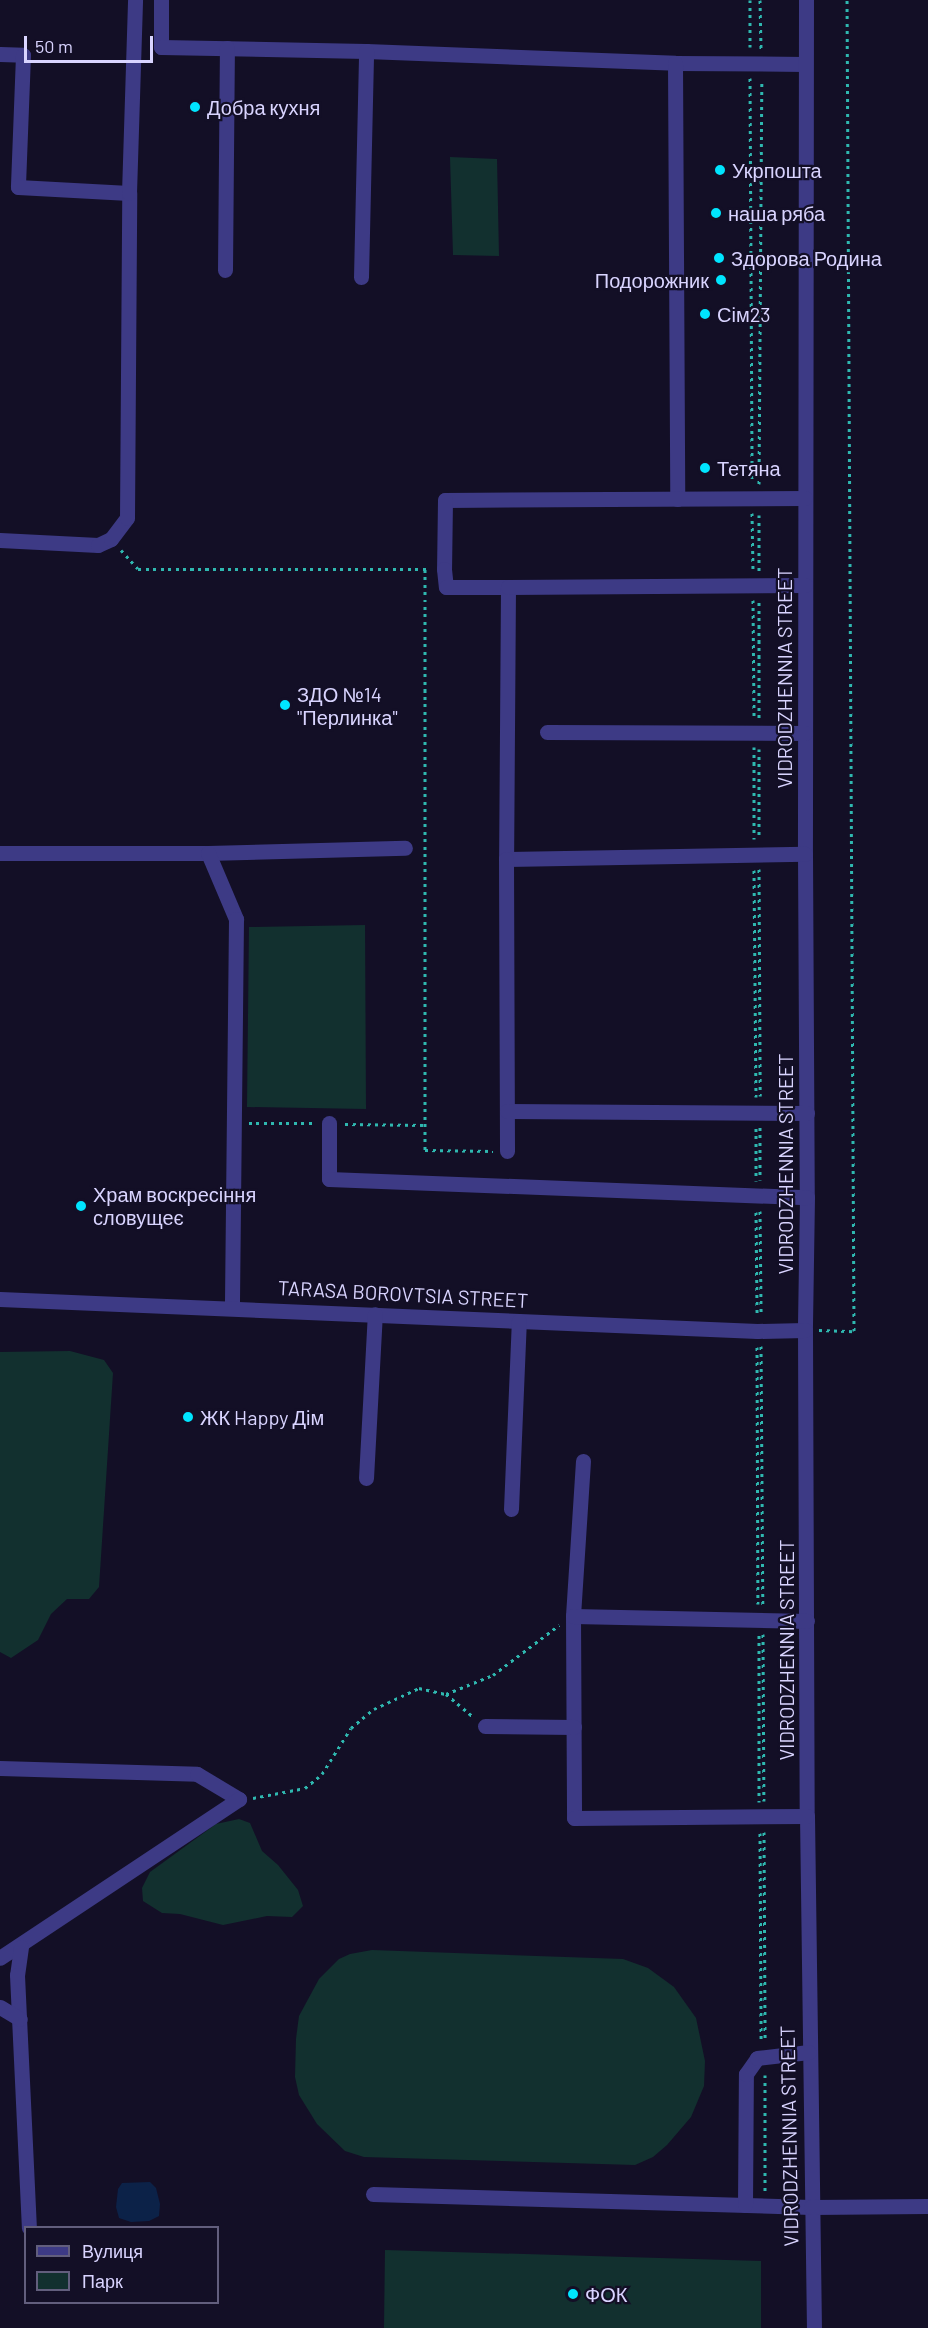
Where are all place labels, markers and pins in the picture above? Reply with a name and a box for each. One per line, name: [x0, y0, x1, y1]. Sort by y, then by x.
place label: Добра кухня: [207, 95, 320, 119]
marker: Добра кухня: [188, 100, 202, 114]
place label: Укрпошта: [732, 158, 822, 182]
marker: Укрпошта: [713, 163, 727, 177]
place label: наша ряба: [728, 201, 825, 225]
marker: наша ряба: [709, 206, 723, 220]
place label: Здорова Родина: [731, 246, 882, 270]
marker: Здорова Родина: [712, 251, 726, 265]
place label: Подорожник: [595, 268, 709, 292]
marker: Подорожник: [714, 273, 728, 287]
place label: Сім23: [717, 302, 771, 326]
marker: Сім23: [698, 307, 712, 321]
place label: Тетяна: [717, 456, 781, 480]
marker: Тетяна: [698, 461, 712, 475]
place label: ЗДО №14 "Перлинка": [297, 682, 398, 729]
marker: ЗДО №14 "Перлинка": [278, 698, 292, 712]
place label: Храм воскресіння словущеє: [93, 1182, 256, 1229]
marker: Храм воскресіння словущеє: [74, 1199, 88, 1213]
place label: ЖК Happy Дім: [200, 1405, 324, 1429]
marker: ЖК Happy Дім: [181, 1410, 195, 1424]
place label: ФОК: [585, 2282, 627, 2306]
marker: ФОК: [566, 2287, 580, 2301]

